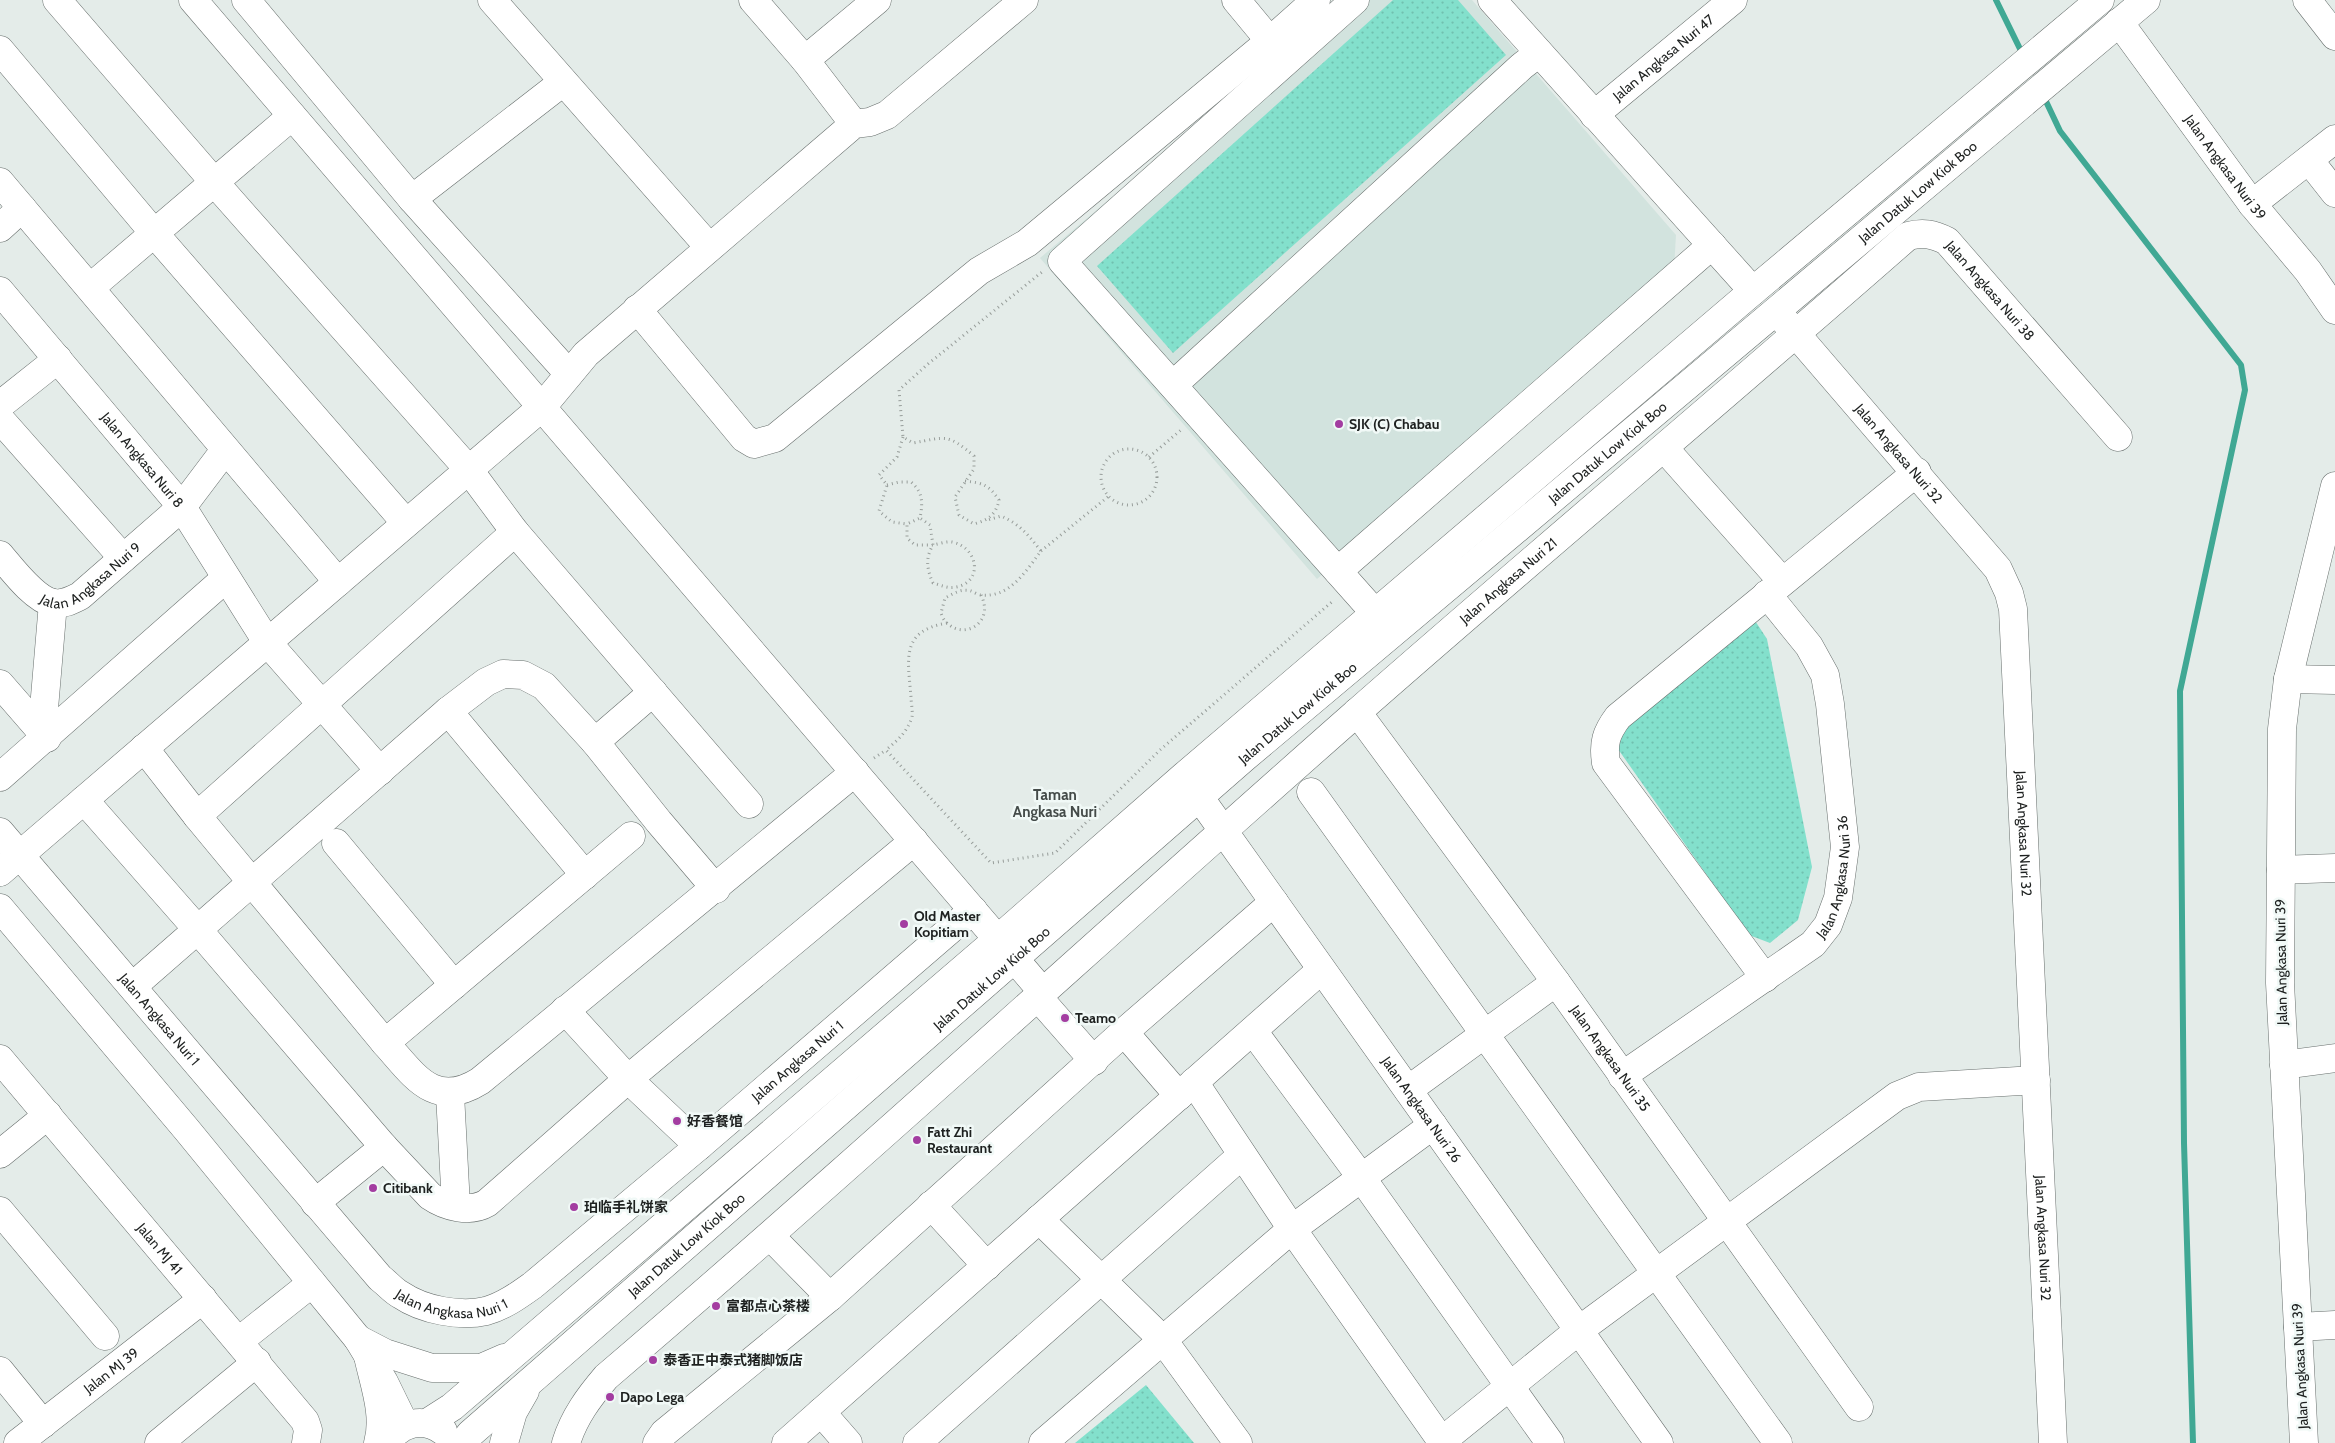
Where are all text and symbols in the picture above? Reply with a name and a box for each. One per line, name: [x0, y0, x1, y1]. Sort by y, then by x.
street label: Jalan Angkasa Nuri 47: [1608, 11, 1718, 105]
street label: Jalan Angkasa Nuri 39: [2180, 110, 2270, 223]
street label: Jalan Datuk Low Kiok Boo: [1854, 137, 1981, 247]
street label: Jalan Angkasa Nuri 38: [1941, 236, 2039, 344]
street label: Jalan Datuk Low Kiok Boo: [1544, 397, 1671, 508]
street label: Jalan Angkasa Nuri 32: [1850, 399, 1947, 507]
street label: Jalan Angkasa Nuri 8: [96, 408, 188, 511]
place label: SJK (C) Chabau: [1349, 415, 1439, 433]
marker: SJK (C) Chabau: [1333, 418, 1345, 430]
street label: Jalan Angkasa Nuri 21: [1455, 534, 1561, 628]
street label: Jalan Angkasa Nuri 9: [36, 538, 144, 613]
street label: Jalan Datuk Low Kiok Boo: [1234, 658, 1361, 769]
street label: Jalan Angkasa Nuri 32: [2012, 769, 2036, 897]
district label: Taman Angkasa Nuri: [1013, 786, 1097, 821]
street label: Jalan Angkasa Nuri 36: [1811, 815, 1854, 943]
street label: Jalan Angkasa Nuri 39: [2271, 899, 2291, 1026]
place label: Old Master Kopitiam: [914, 907, 981, 941]
marker: Old Master Kopitiam: [898, 918, 910, 930]
street label: Jalan Datuk Low Kiok Boo: [929, 922, 1054, 1035]
street label: Jalan Angkasa Nuri 1: [115, 969, 204, 1069]
street label: Jalan Angkasa Nuri 35: [1566, 1001, 1654, 1115]
place label: Teamo: [1075, 1009, 1116, 1027]
marker: Teamo: [1059, 1012, 1071, 1024]
street label: Jalan Angkasa Nuri 1: [747, 1017, 847, 1106]
street label: Jalan Angkasa Nuri 26: [1377, 1052, 1466, 1166]
place label: 好香餐馆: [687, 1112, 743, 1130]
marker: 好香餐馆: [671, 1115, 683, 1127]
place label: Fatt Zhi Restaurant: [927, 1123, 992, 1157]
marker: Fatt Zhi Restaurant: [911, 1134, 923, 1146]
street label: Jalan Angkasa Nuri 32: [2031, 1174, 2055, 1301]
place label: Citibank: [383, 1179, 433, 1197]
marker: Citibank: [367, 1182, 379, 1194]
street label: Jalan Datuk Low Kiok Boo: [624, 1189, 749, 1301]
place label: 珀临手礼饼家: [584, 1198, 668, 1216]
marker: 珀临手礼饼家: [568, 1201, 580, 1213]
street label: Jalan MJ 41: [132, 1218, 187, 1278]
street label: Jalan Angkasa Nuri 1: [391, 1284, 511, 1322]
place label: 富都点心茶楼: [726, 1297, 810, 1315]
marker: 富都点心茶楼: [710, 1300, 722, 1312]
street label: Jalan Angkasa Nuri 39: [2288, 1302, 2312, 1431]
street label: Jalan MJ 39: [79, 1343, 142, 1398]
place label: 泰香正中泰式猪脚饭店: [663, 1351, 803, 1369]
marker: 泰香正中泰式猪脚饭店: [647, 1354, 659, 1366]
place label: Dapo Lega: [620, 1388, 684, 1406]
marker: Dapo Lega: [604, 1391, 616, 1403]

